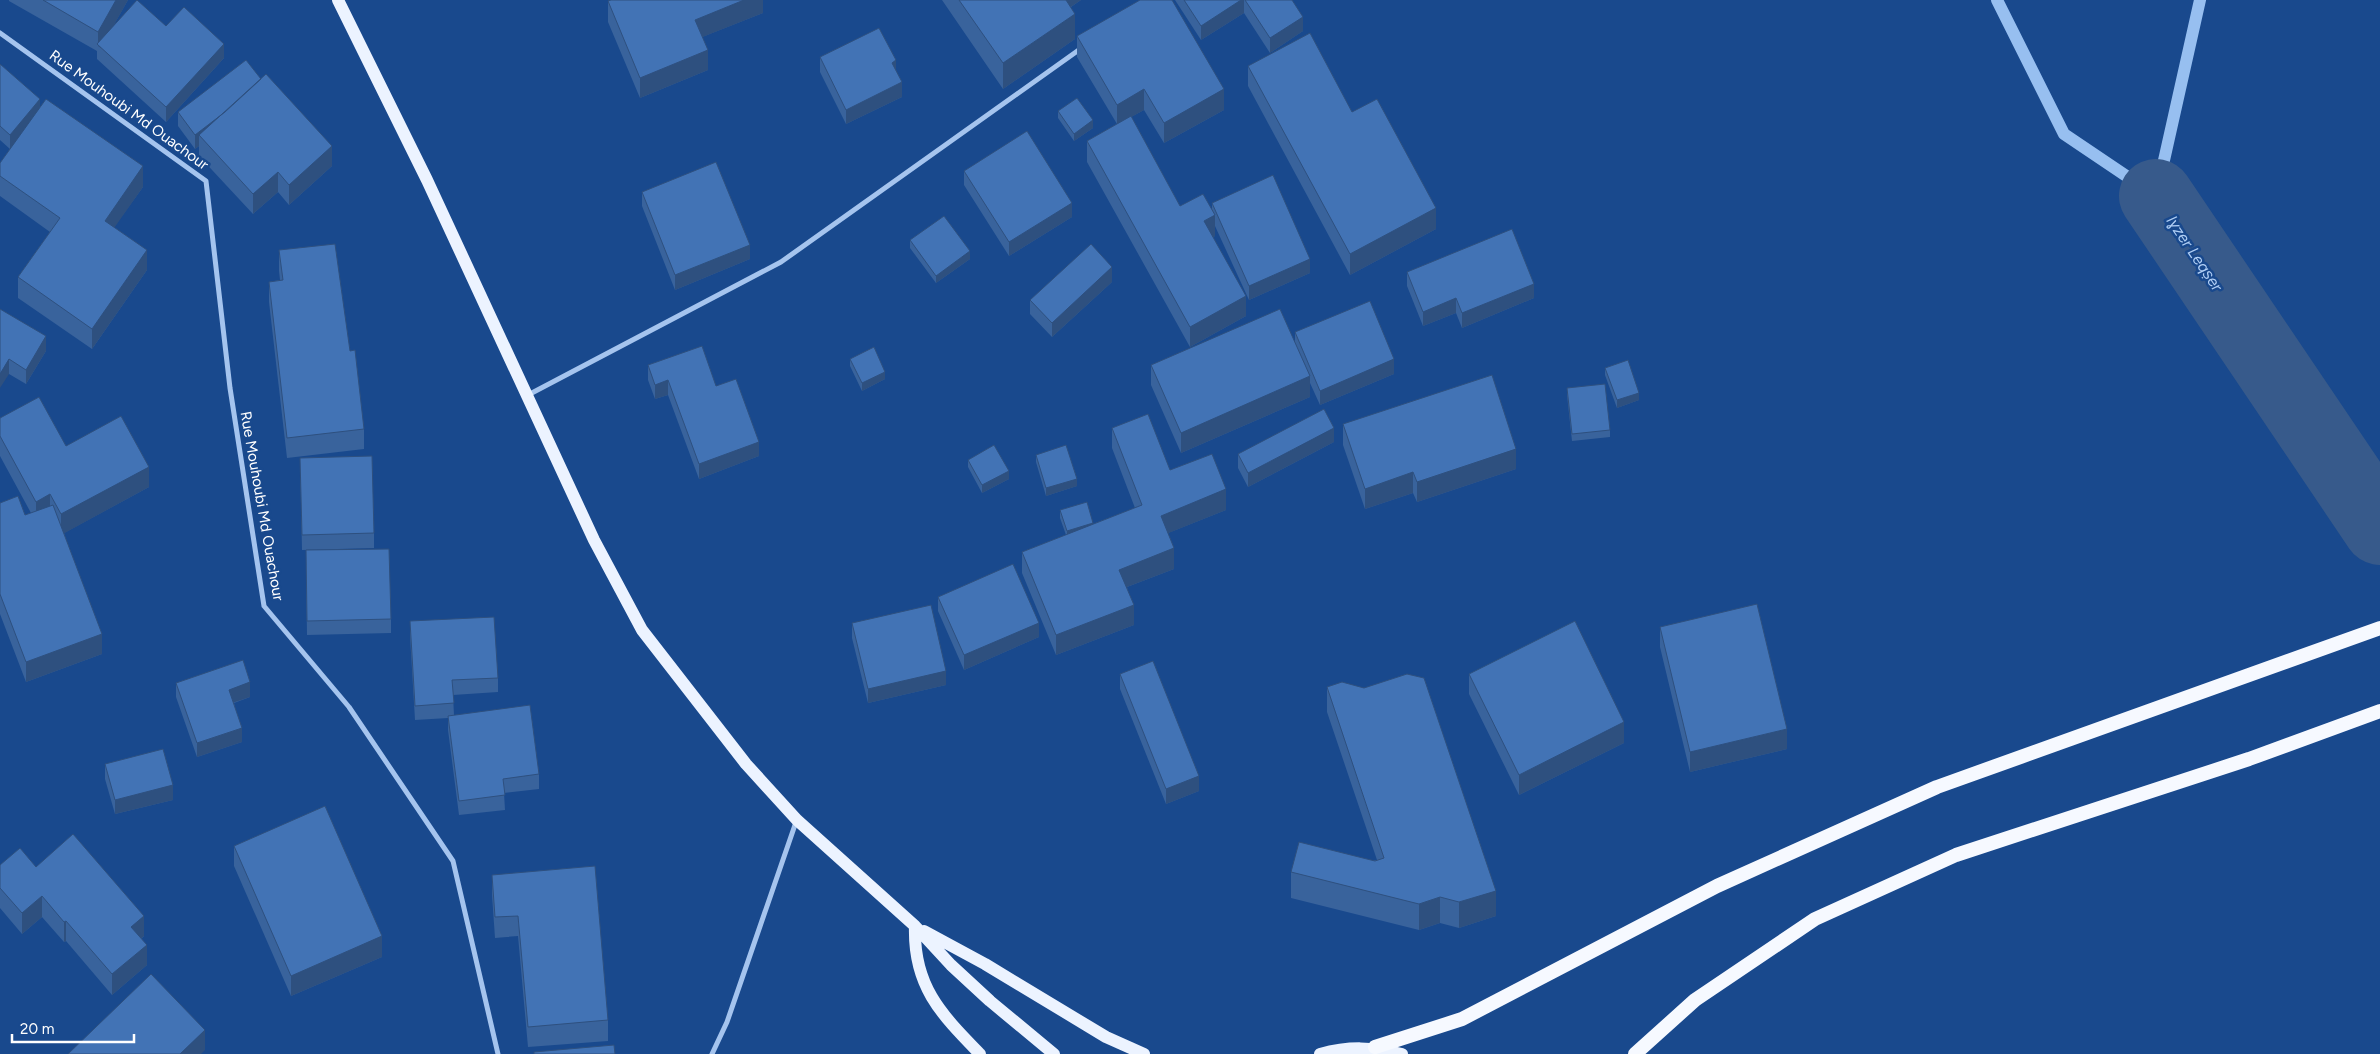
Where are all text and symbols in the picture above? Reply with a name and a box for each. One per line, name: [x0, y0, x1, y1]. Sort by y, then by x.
street label: Rue Mouhoubi Md Ouachour: [46, 46, 212, 174]
water label: Iɣzer Leqṣer: [2162, 212, 2227, 295]
street label: Rue Mouhoubi Md Ouachour: [236, 410, 288, 602]
scale bar: [12, 1012, 135, 1044]
text: 20 m: [20, 1020, 54, 1038]

